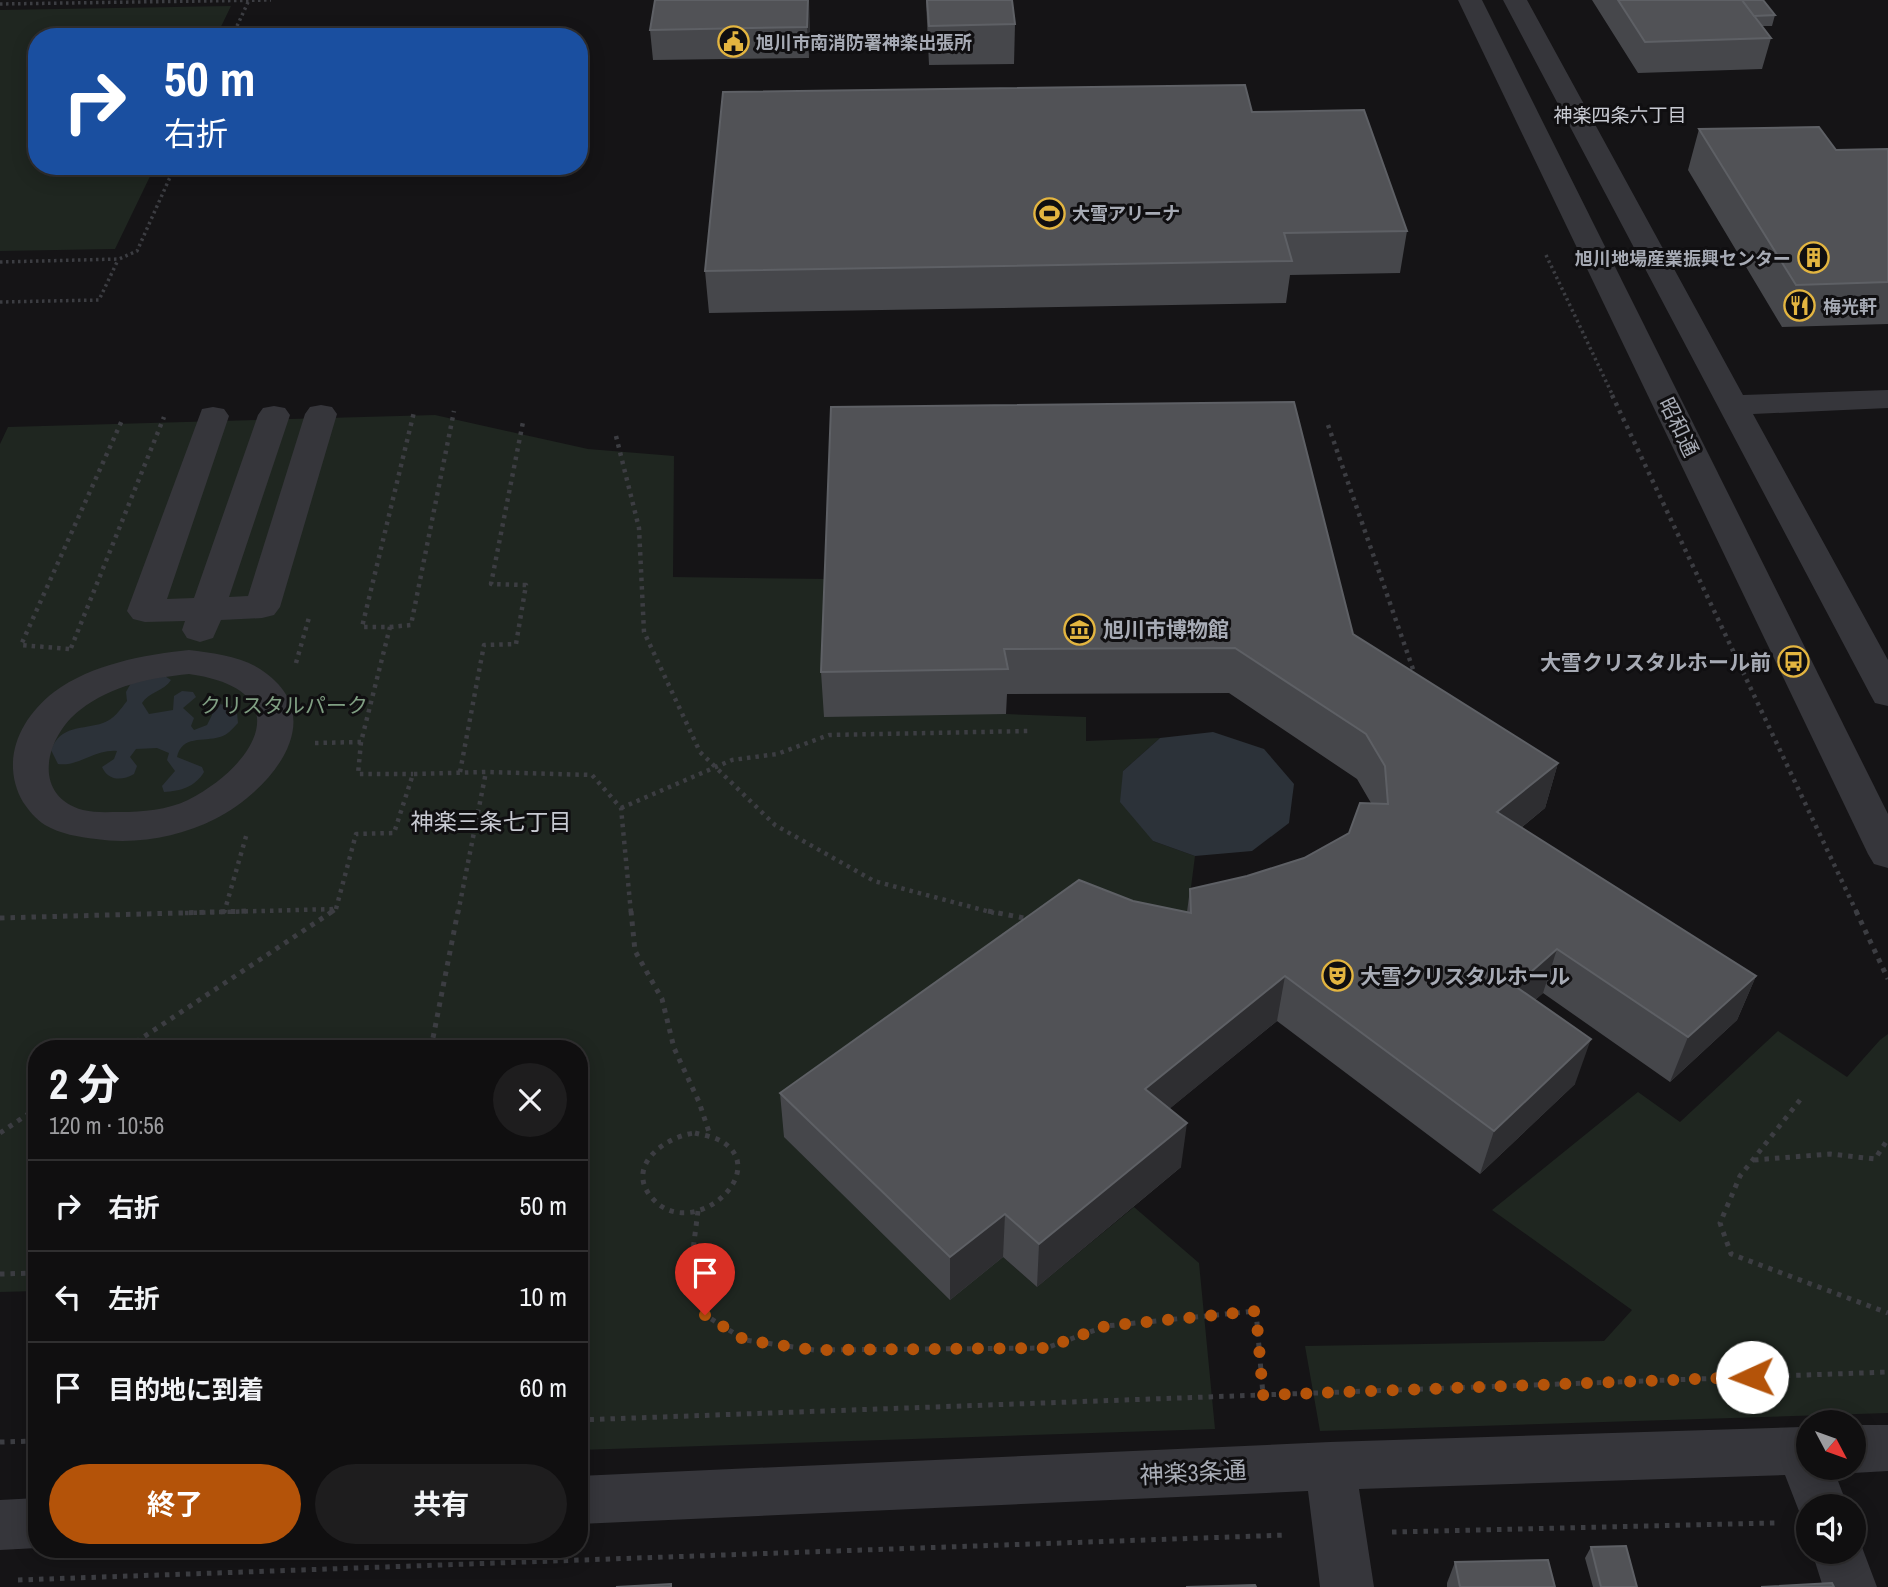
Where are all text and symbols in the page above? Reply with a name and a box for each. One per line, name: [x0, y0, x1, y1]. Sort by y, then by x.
public building icon: 旭川市南消防署神楽出張所: [716, 25, 750, 59]
place label: 旭川市南消防署神楽出張所: [756, 30, 972, 55]
text: 50 m: [164, 45, 256, 111]
icon: right: [49, 56, 140, 147]
district label: 神楽四条六丁目: [1553, 102, 1687, 128]
text: 右折: [164, 112, 228, 155]
sports icon: 大雪アリーナ: [1032, 196, 1066, 230]
place label: 大雪アリーナ: [1072, 201, 1180, 226]
building icon: 旭川地場産業振興センター: [1797, 241, 1831, 275]
place label: 旭川地場産業振興センター: [1575, 246, 1791, 271]
restaurant icon: 梅光軒: [1783, 289, 1817, 323]
place label: 梅光軒: [1823, 294, 1877, 319]
street label: 昭和通: [1652, 392, 1706, 462]
museum icon: 旭川市博物館: [1063, 612, 1097, 646]
place label: 旭川市博物館: [1103, 615, 1229, 644]
bus stop icon: 大雪クリスタルホール前: [1777, 645, 1811, 679]
place label: 大雪クリスタルホール前: [1540, 648, 1771, 677]
park label: クリスタルパーク: [200, 691, 368, 720]
district label: 神楽三条七丁目: [411, 806, 572, 837]
theatre icon: 大雪クリスタルホール: [1320, 959, 1354, 993]
place label: 大雪クリスタルホール: [1360, 962, 1570, 991]
text: 2 分: [49, 1056, 120, 1112]
button: close: [493, 1063, 567, 1137]
text: 120 m · 10:56: [49, 1110, 164, 1141]
icon: right: [49, 1187, 87, 1225]
text: 50 m: [520, 1188, 567, 1223]
text: 右折: [108, 1190, 160, 1225]
pin: [675, 1243, 735, 1315]
icon: arrive: [686, 1254, 724, 1292]
icon: left: [49, 1278, 87, 1316]
text: 10 m: [520, 1279, 567, 1314]
text: 左折: [108, 1281, 160, 1316]
position arrow: [1715, 1340, 1789, 1414]
icon: arrive: [49, 1369, 87, 1407]
text: 60 m: [520, 1370, 567, 1405]
text: 目的地に到着: [108, 1372, 264, 1407]
north arrow: [1796, 1410, 1866, 1480]
map controls: [1796, 1410, 1866, 1564]
street label: 神楽3条通: [1139, 1453, 1247, 1491]
button: 終了: [49, 1464, 301, 1544]
button: 共有: [315, 1464, 567, 1544]
button: sound: [1796, 1494, 1866, 1564]

